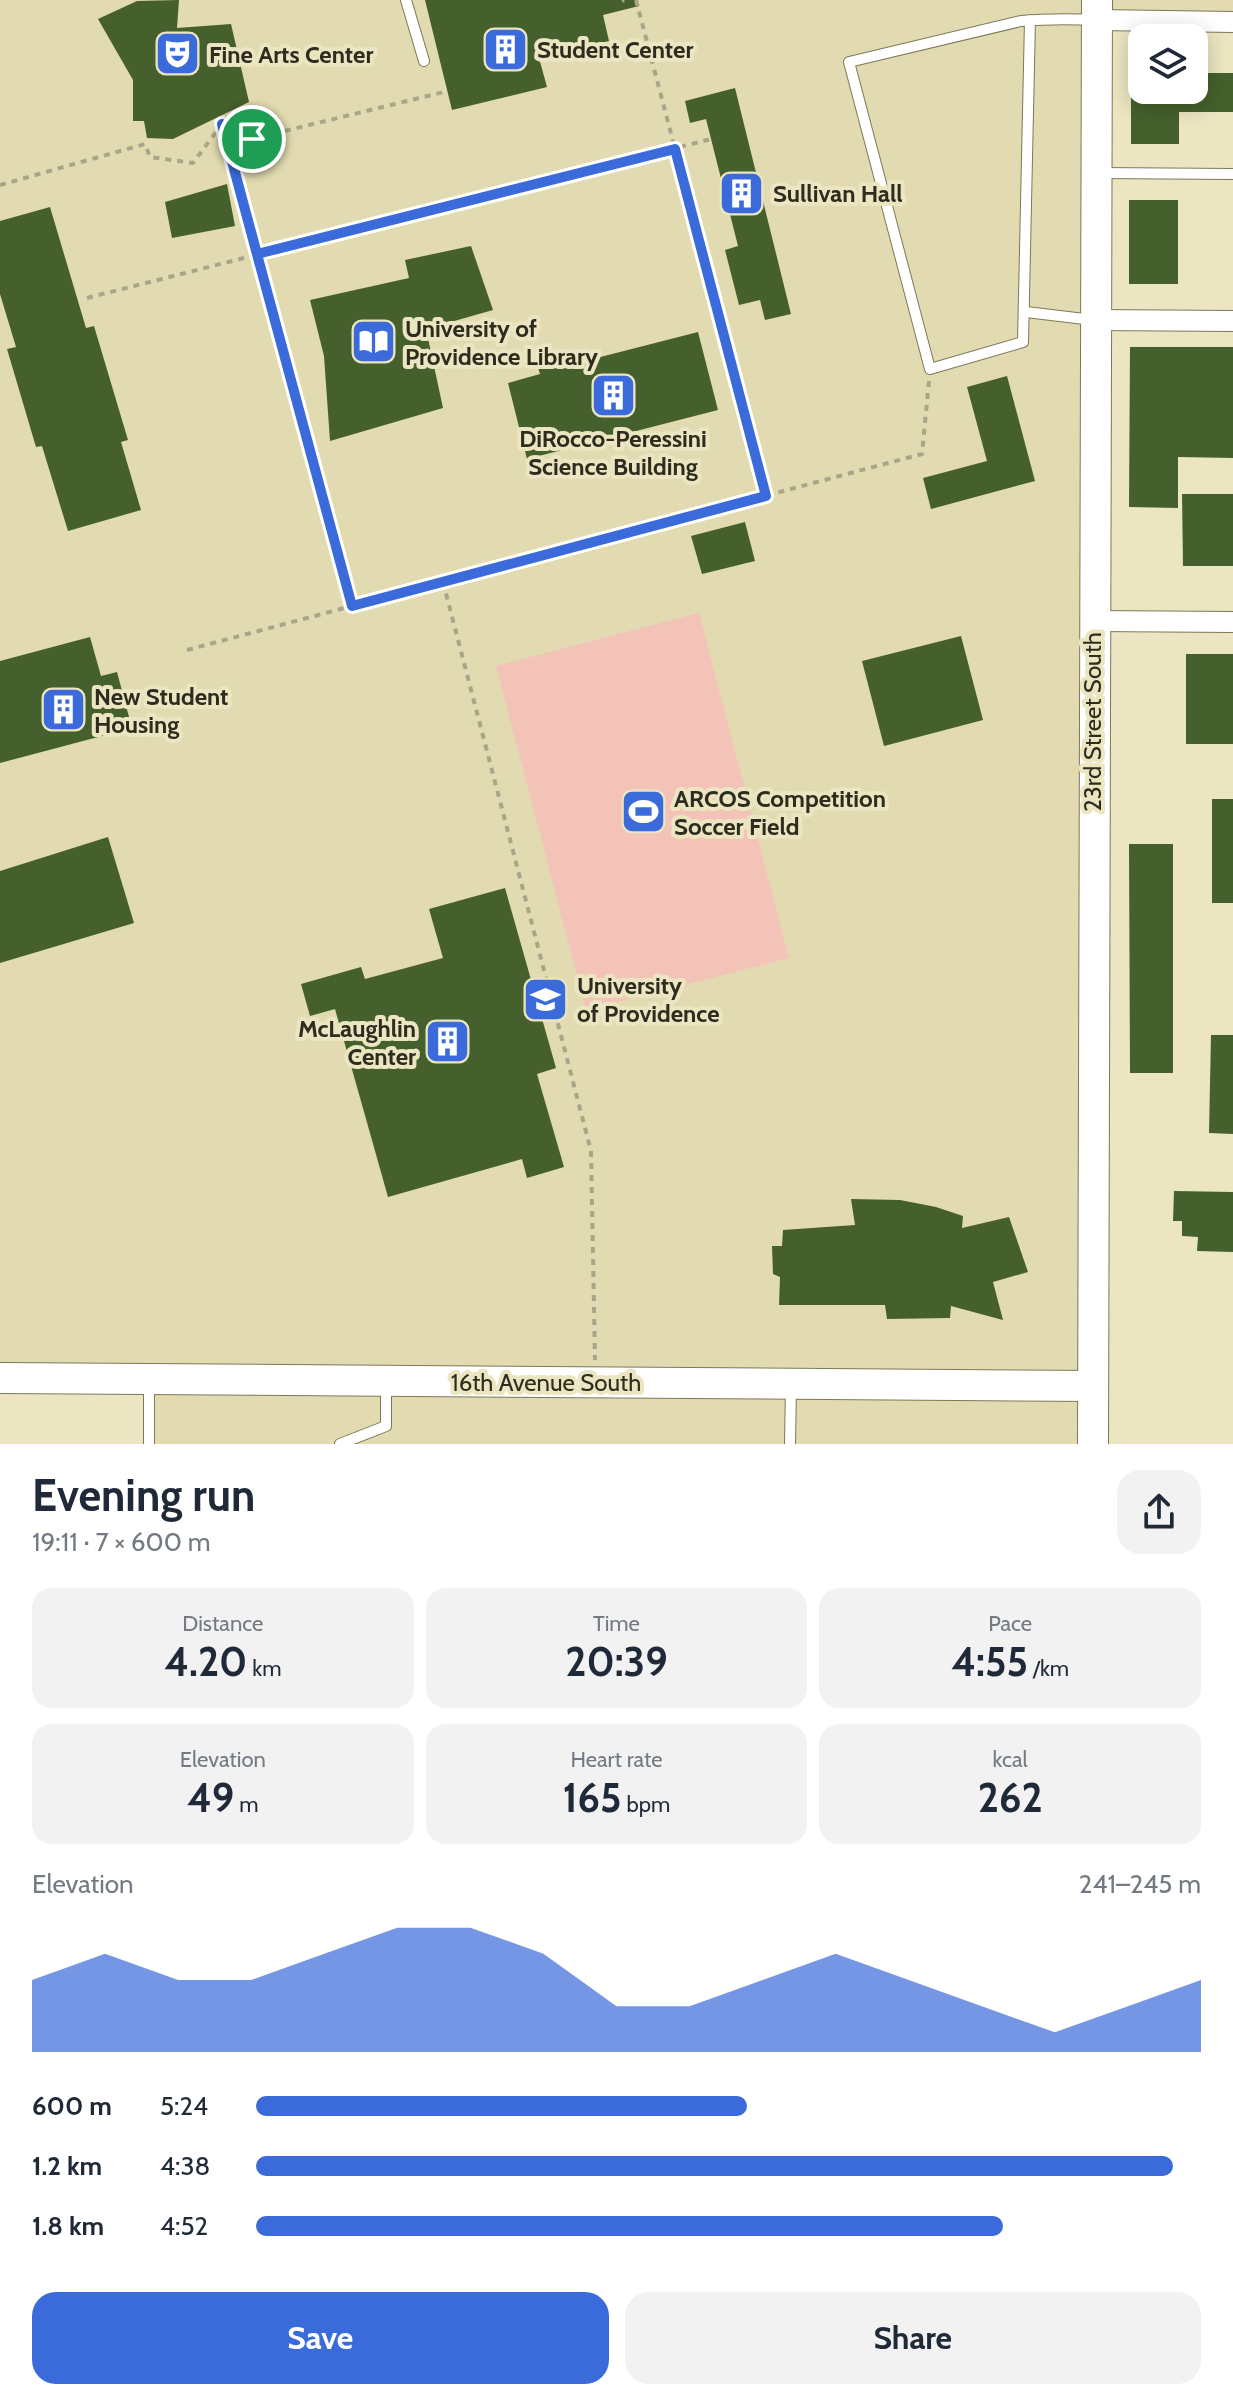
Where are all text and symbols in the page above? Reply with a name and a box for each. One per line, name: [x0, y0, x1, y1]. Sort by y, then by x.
map controls: [1128, 24, 1208, 104]
button: layers: [1128, 24, 1208, 104]
building icon: Student Center: [482, 25, 530, 73]
theatre icon: Fine Arts Center: [154, 30, 202, 78]
place label: Student Center: [537, 35, 693, 64]
place label: Fine Arts Center: [209, 40, 373, 69]
pin: [218, 105, 286, 173]
icon: arrive: [230, 117, 274, 161]
building icon: Sullivan Hall: [718, 169, 766, 217]
place label: Sullivan Hall: [773, 179, 903, 208]
place label: University of Providence Library: [405, 314, 598, 371]
library icon: University of Providence Library: [350, 318, 398, 366]
building icon: DiRocco-Peressini Science Building: [589, 372, 637, 420]
place label: DiRocco-Peressini Science Building: [519, 424, 707, 481]
street label: 23rd Street South: [1078, 632, 1107, 812]
place label: New Student Housing: [94, 682, 228, 739]
building icon: New Student Housing: [39, 686, 87, 734]
place label: ARCOS Competition Soccer Field: [674, 784, 886, 841]
sports icon: ARCOS Competition Soccer Field: [619, 788, 667, 836]
place label: University of Providence: [577, 971, 720, 1028]
school or university icon: University of Providence: [522, 975, 570, 1023]
place label: McLaughlin Center: [298, 1014, 416, 1071]
building icon: McLaughlin Center: [423, 1018, 471, 1066]
street label: 16th Avenue South: [451, 1368, 641, 1397]
text: Evening run: [32, 1469, 255, 1522]
button: share: [1117, 1470, 1201, 1554]
text: 19:11 · 7 × 600 m: [32, 1526, 211, 1558]
text: Distance: [182, 1610, 263, 1637]
text: Time: [593, 1610, 640, 1637]
text: Pace: [988, 1610, 1032, 1637]
text: 4.20: [164, 1637, 247, 1686]
text: 20:39: [565, 1637, 668, 1686]
text: 4:55: [951, 1637, 1028, 1686]
text: km: [247, 1655, 281, 1682]
text: /km: [1028, 1655, 1069, 1682]
text: Elevation: [180, 1746, 266, 1773]
text: Heart rate: [570, 1746, 663, 1773]
text: kcal: [993, 1746, 1028, 1773]
text: 49: [187, 1773, 234, 1822]
text: 165: [563, 1773, 622, 1822]
text: 262: [978, 1773, 1043, 1822]
text: m: [234, 1791, 259, 1818]
text: bpm: [622, 1791, 670, 1818]
text: Elevation: [32, 1868, 134, 1900]
text: 241–245 m: [1079, 1868, 1201, 1900]
text: 600 m: [32, 2090, 112, 2122]
text: 5:24: [160, 2090, 208, 2122]
text: 1.2 km: [32, 2150, 102, 2182]
text: 4:38: [160, 2150, 210, 2182]
text: 1.8 km: [32, 2210, 104, 2242]
text: 4:52: [160, 2210, 208, 2242]
button: Save: [32, 2292, 609, 2384]
button: Share: [625, 2292, 1201, 2384]

